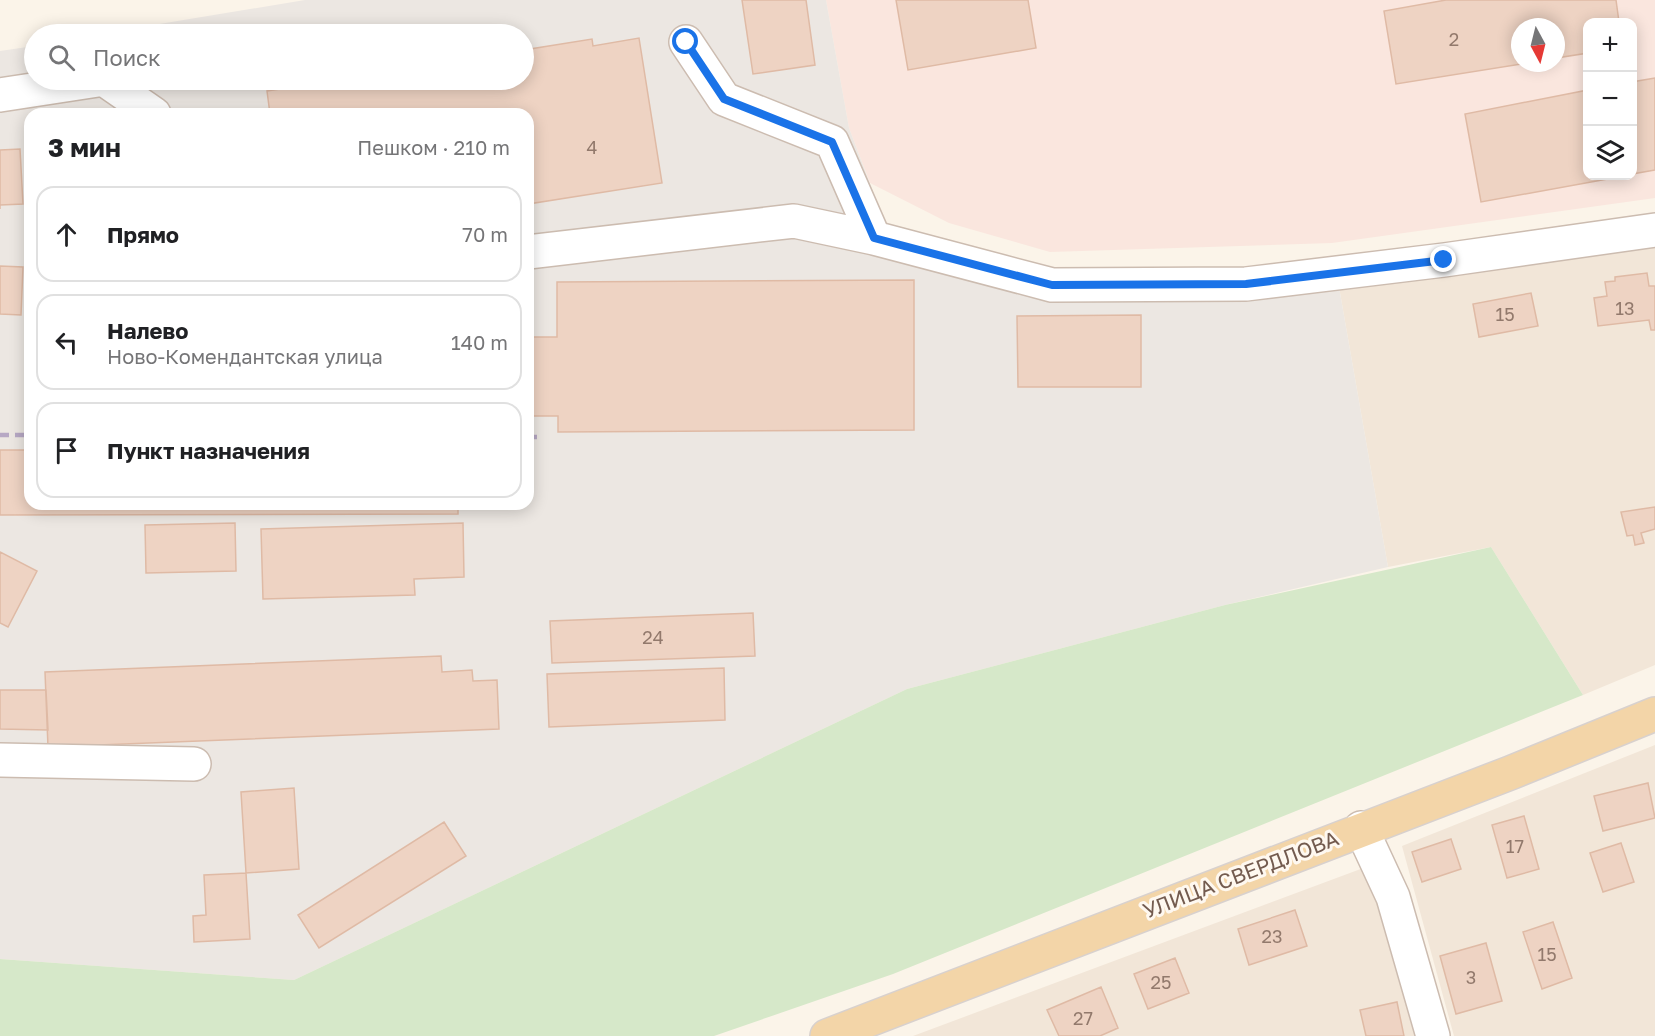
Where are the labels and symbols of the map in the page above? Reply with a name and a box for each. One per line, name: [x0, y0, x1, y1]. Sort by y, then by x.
north arrow: [1511, 18, 1565, 72]
route start: [672, 28, 698, 54]
house number: 2: [1449, 28, 1459, 50]
house number: 4: [587, 136, 598, 158]
route end: [1430, 246, 1456, 272]
house number: 13: [1615, 297, 1635, 319]
house number: 15: [1495, 303, 1515, 325]
house number: 24: [642, 626, 664, 648]
street label: УЛИЦА СВЕРДЛОВА: [1139, 825, 1342, 923]
house number: 17: [1506, 835, 1524, 857]
house number: 23: [1262, 925, 1282, 947]
house number: 15: [1537, 943, 1557, 965]
house number: 3: [1466, 966, 1476, 988]
house number: 25: [1151, 971, 1171, 993]
house number: 27: [1073, 1007, 1093, 1029]

